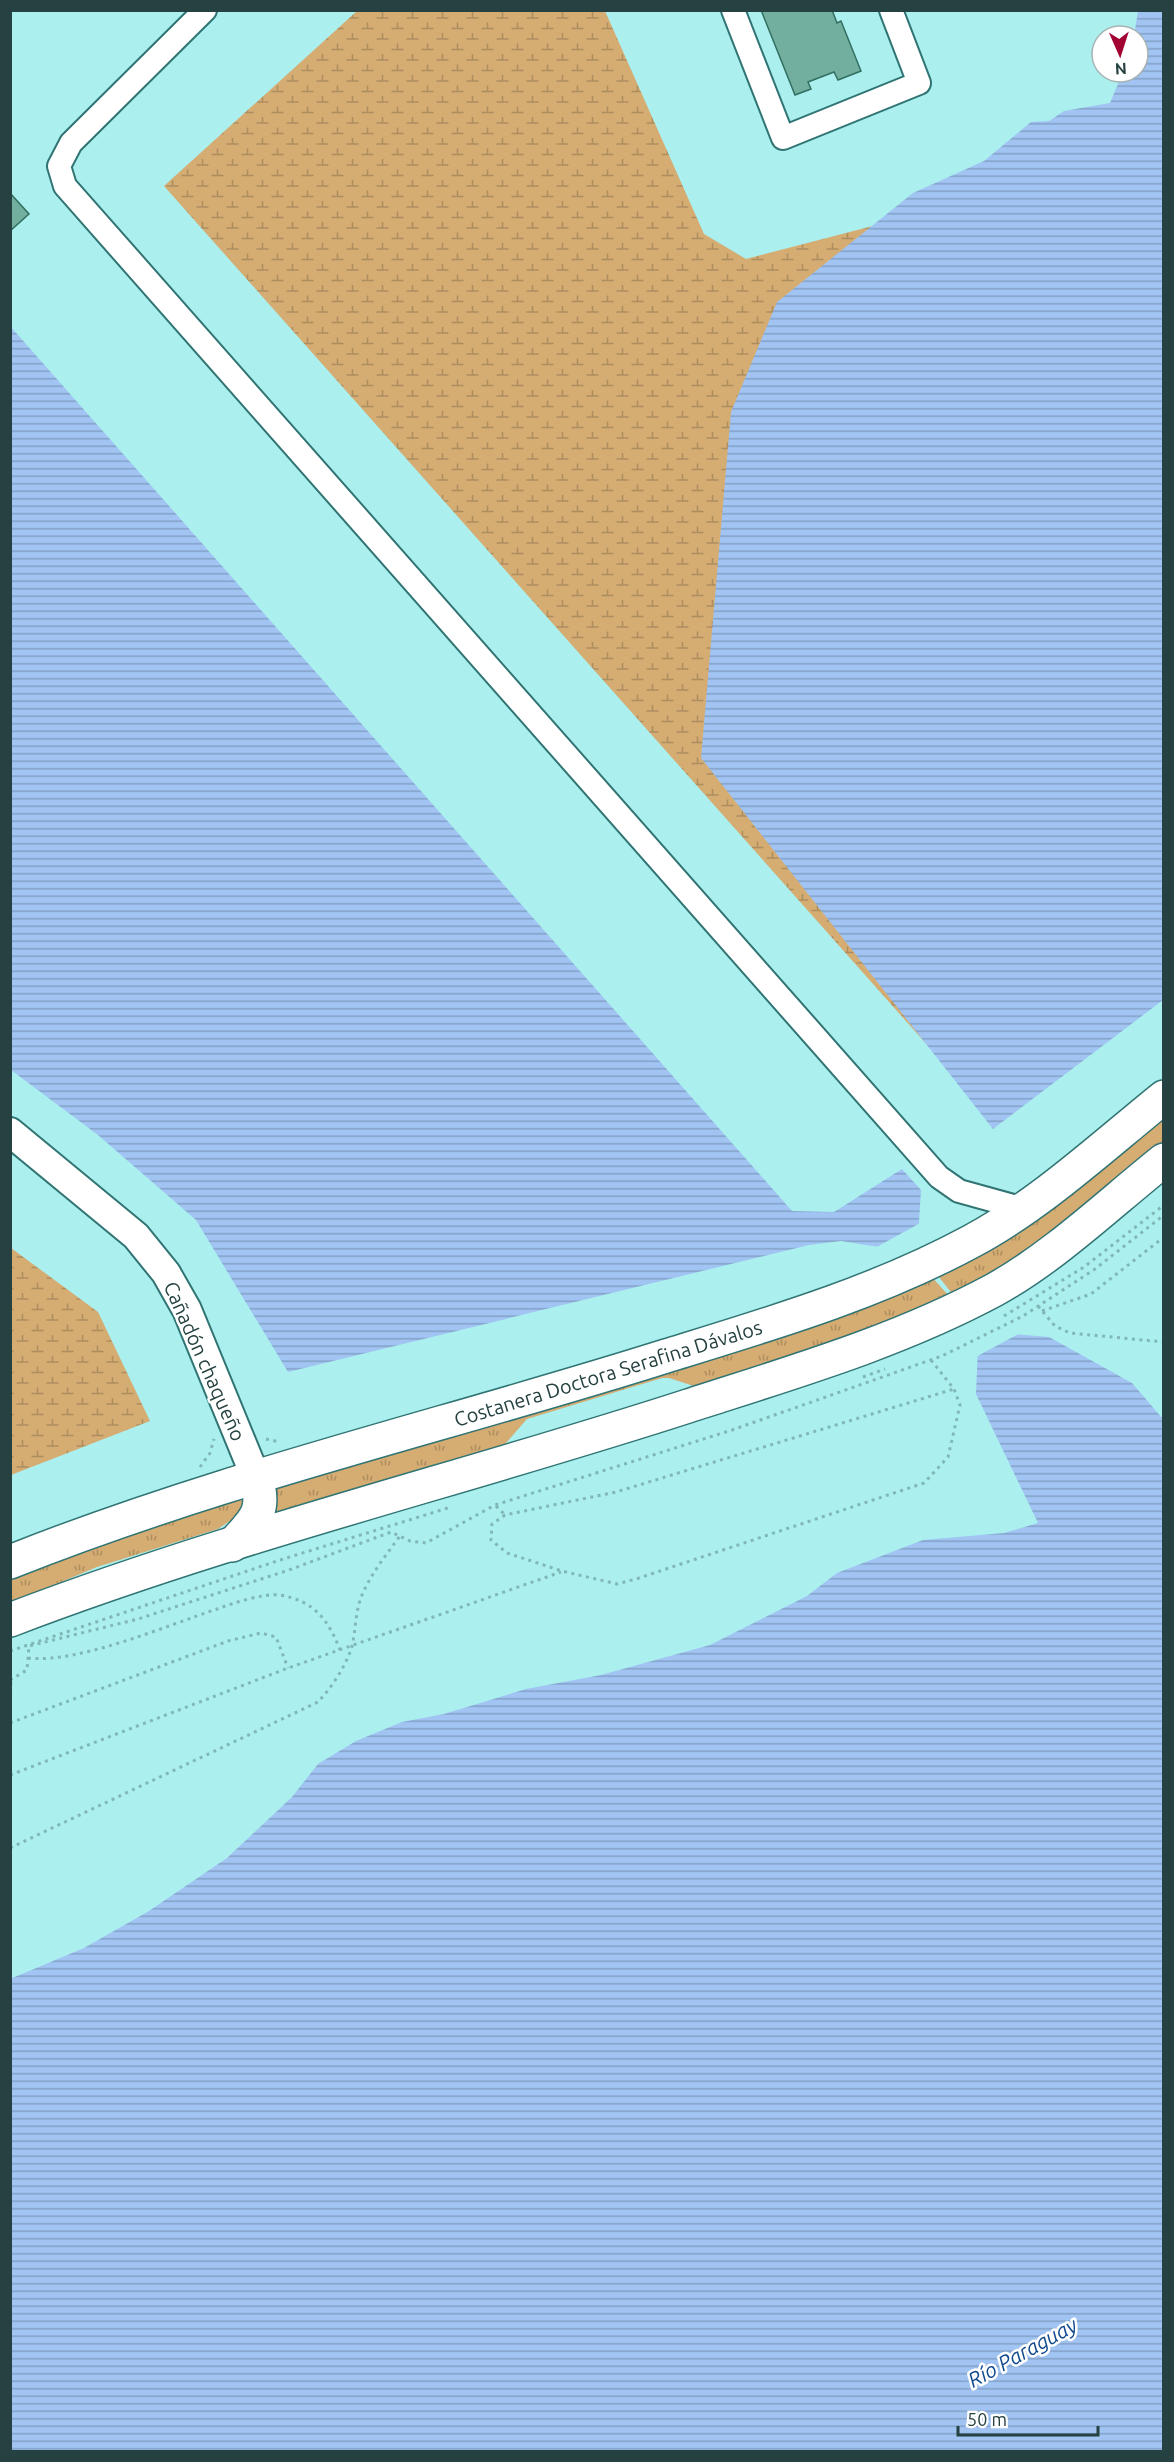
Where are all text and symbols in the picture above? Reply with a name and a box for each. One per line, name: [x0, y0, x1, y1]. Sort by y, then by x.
north arrow: [1090, 24, 1150, 84]
text: N: [1114, 60, 1127, 78]
street label: Cañadón chaqueño: [160, 1278, 250, 1444]
street label: Costanera Doctora Serafina Dávalos: [451, 1315, 765, 1431]
water label: Río Paraguay: [963, 2312, 1082, 2392]
scale bar: [958, 2399, 1098, 2437]
text: 50 m: [967, 2409, 1007, 2429]

